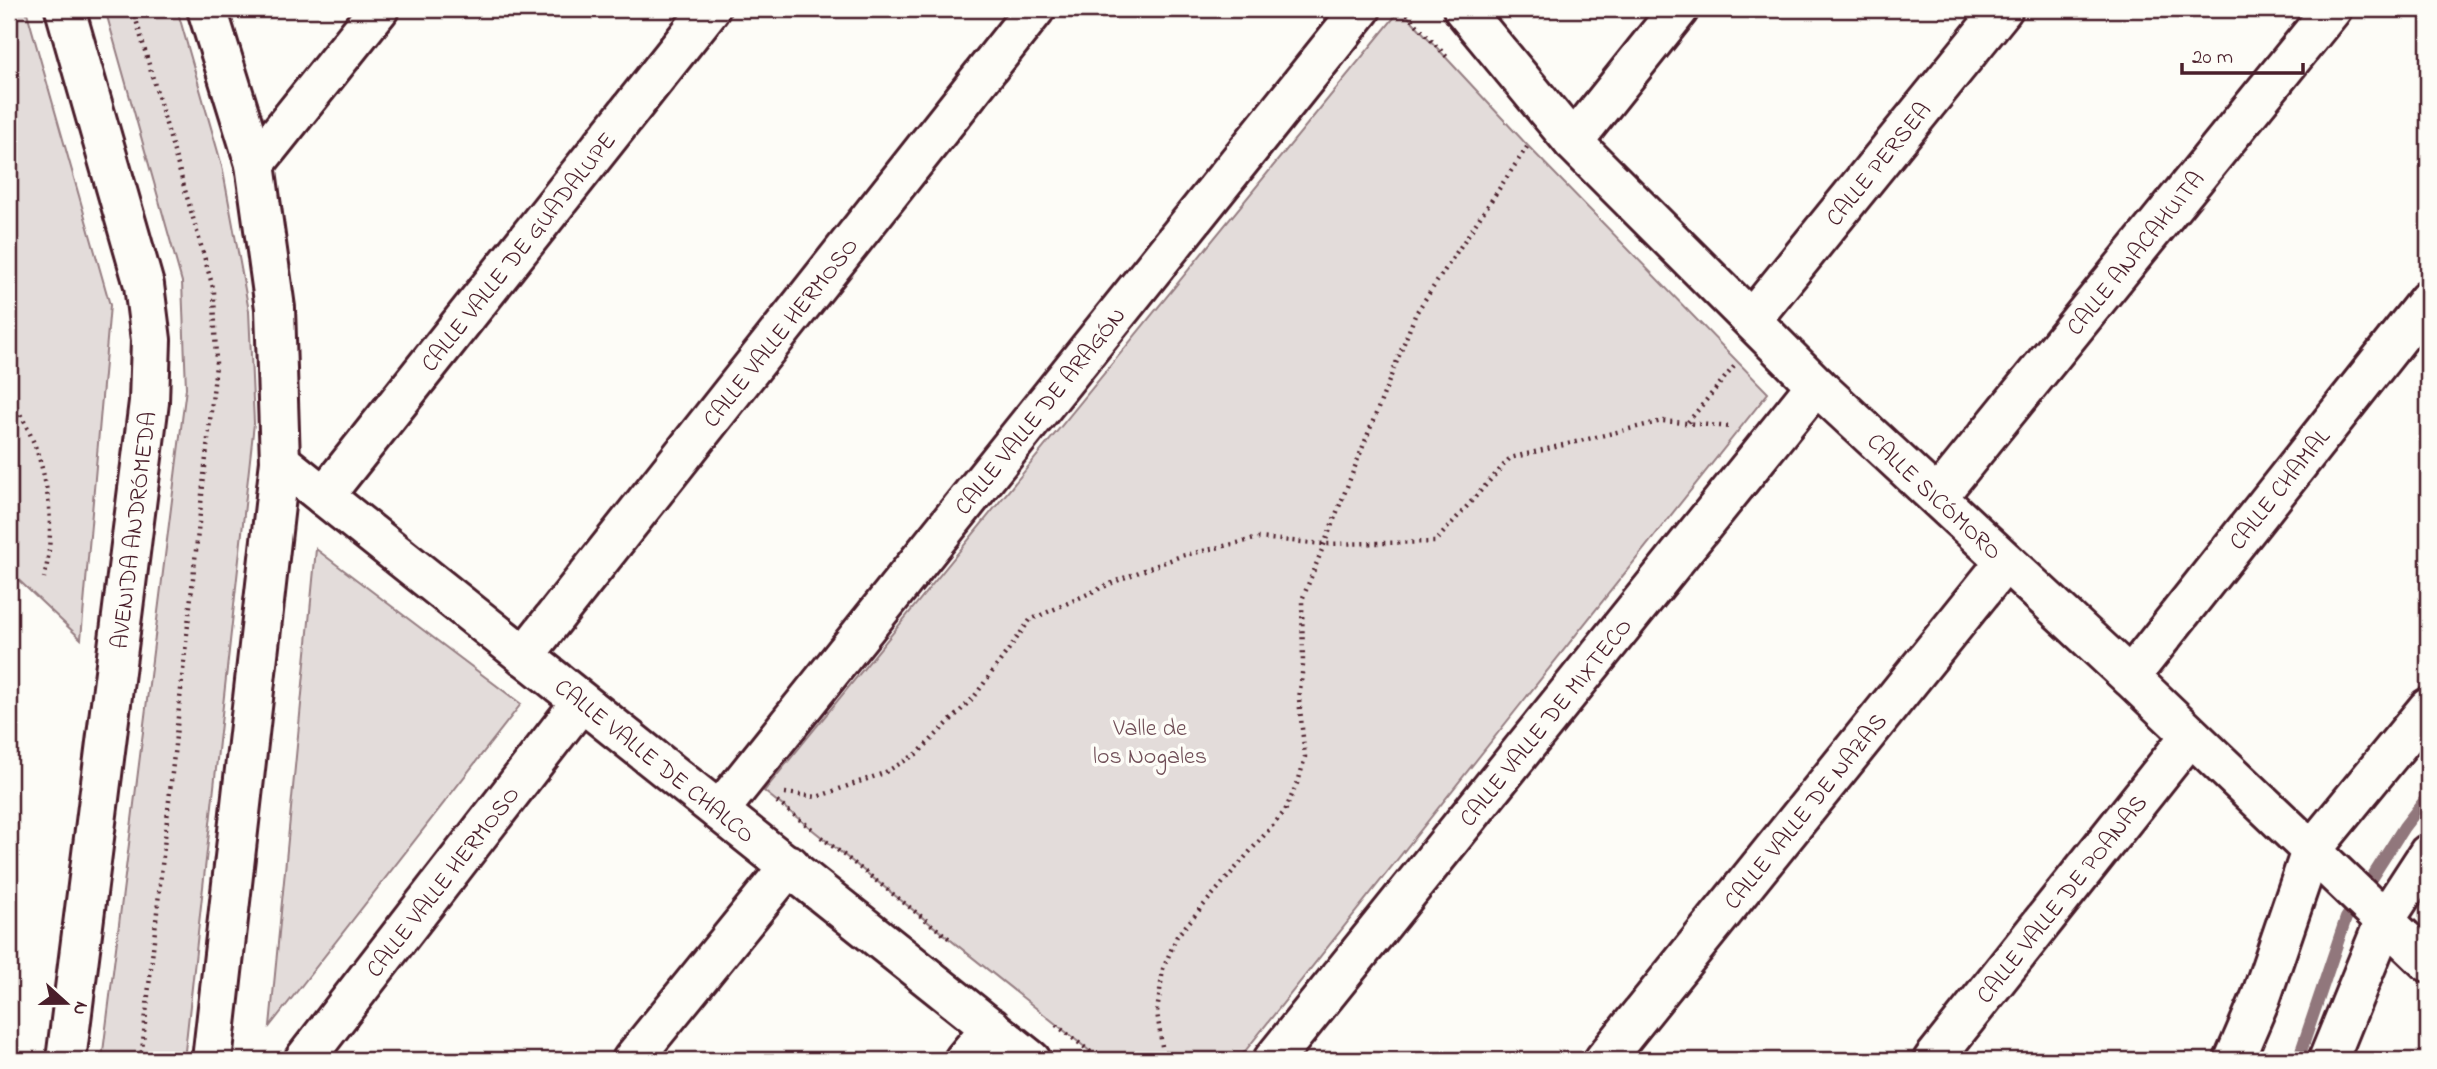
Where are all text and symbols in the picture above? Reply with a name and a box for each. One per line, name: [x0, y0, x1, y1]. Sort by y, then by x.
scale bar: [2182, 32, 2302, 76]
text: 20 m: [2192, 43, 2233, 73]
street label: CALLE PERSEA: [1819, 95, 1941, 235]
street label: CALLE VALLE DE GUADALUPE: [414, 126, 626, 380]
street label: CALLE ANACAHUITA: [2059, 164, 2214, 344]
street label: CALLE VALLE HERMOSO: [696, 231, 868, 436]
street label: CALLE VALLE DE ARAGÓN: [947, 300, 1136, 524]
street label: AVENIDA ANDRÓMEDA: [104, 410, 167, 651]
street label: CALLE CHAMAL: [2222, 422, 2340, 559]
street label: CALLE SICÓMORO: [1858, 426, 2009, 570]
street label: CALLE VALLE DE MIXTECO: [1452, 611, 1642, 835]
street label: CALLE VALLE DE CHALCO: [546, 671, 762, 853]
street label: CALLE VALLE DE NAZAS: [1717, 706, 1897, 918]
park label: Valle de los Nogales: [1093, 712, 1207, 775]
street label: CALLE VALLE HERMOSO: [359, 780, 530, 986]
street label: CALLE VALLE DE POANAS: [1969, 788, 2157, 1012]
north arrow: [32, 968, 102, 1038]
text: N: [65, 997, 94, 1019]

